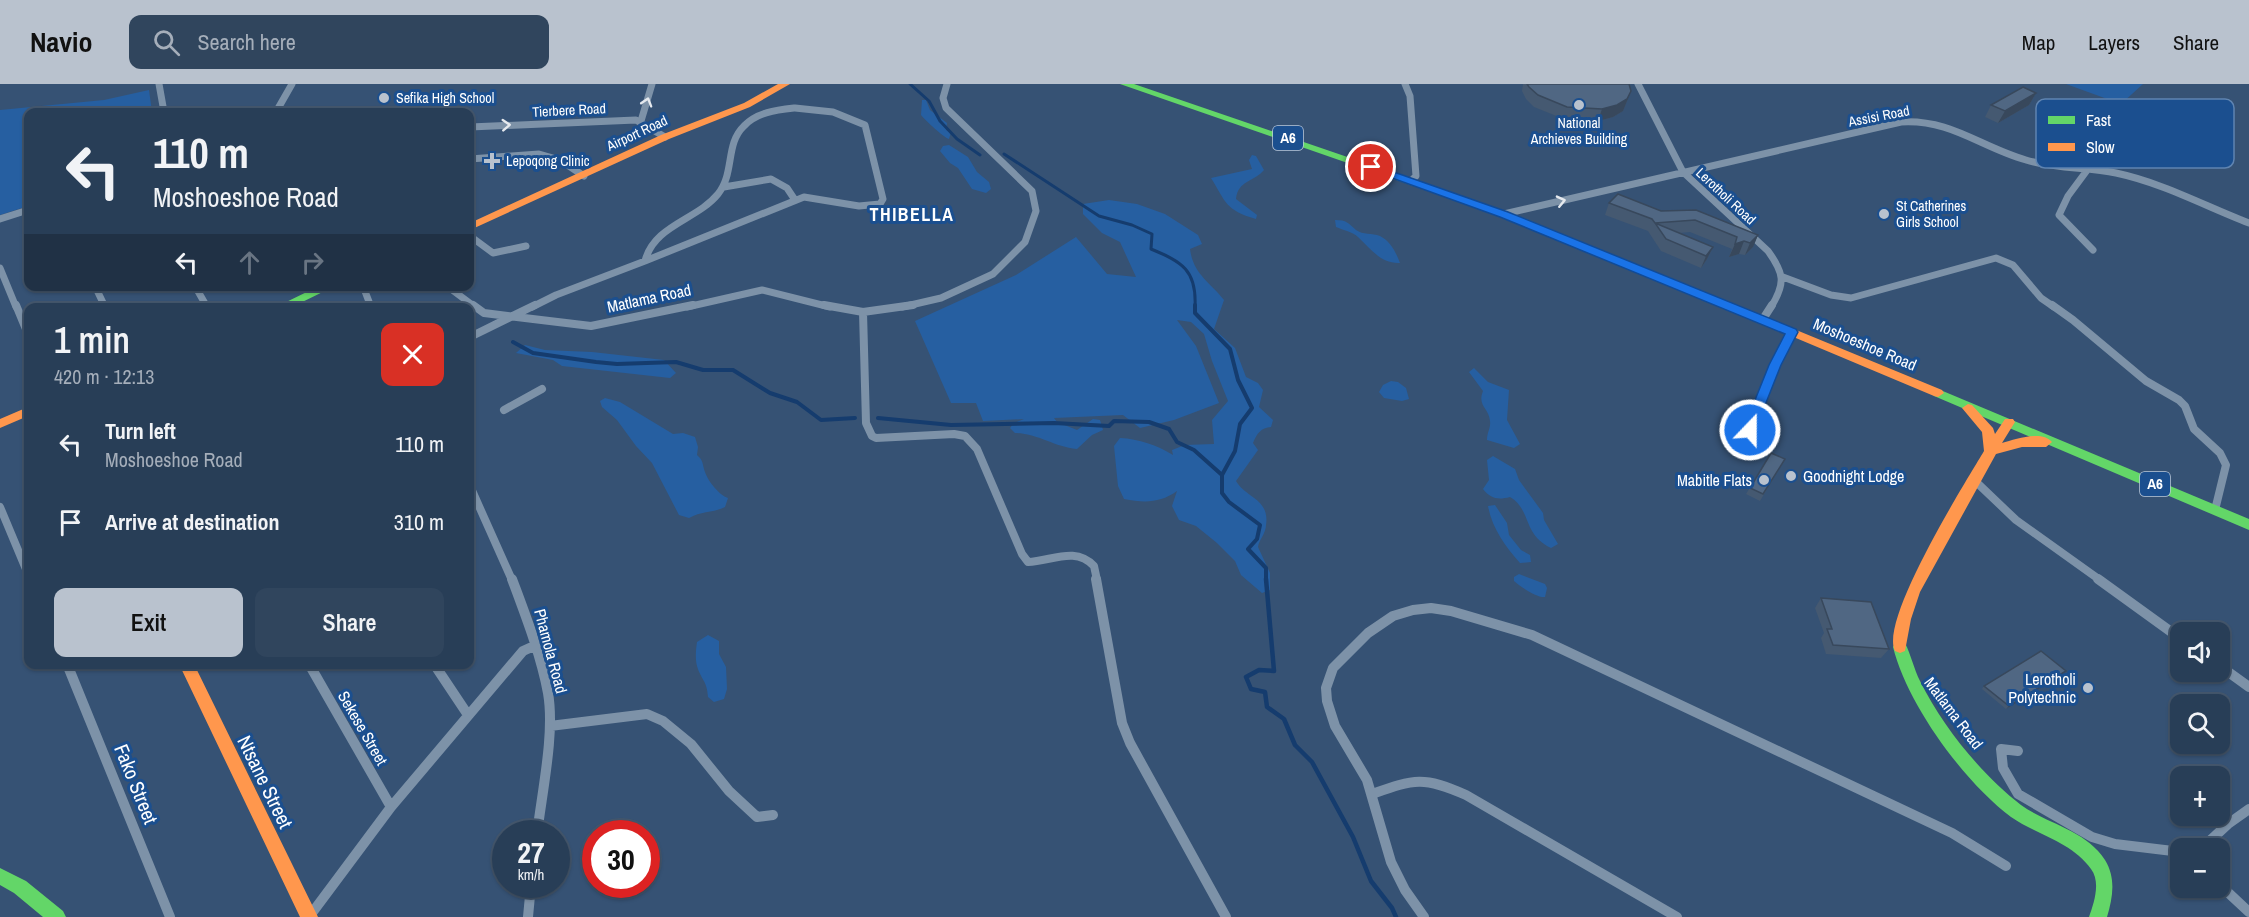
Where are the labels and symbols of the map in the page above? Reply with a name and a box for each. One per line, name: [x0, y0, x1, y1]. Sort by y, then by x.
place label: Sefika High School: [396, 89, 494, 107]
marker: Sefika High School: [377, 91, 391, 105]
one-way arrow: [639, 97, 652, 108]
marker: National Archieves Building: [1572, 98, 1586, 112]
street label: Tierbere Road: [532, 99, 606, 121]
legend: [2036, 99, 2234, 168]
street label: Assisi Road: [1846, 101, 1911, 131]
text: Fast: [2086, 109, 2111, 131]
street label: Airport Road: [603, 111, 670, 155]
place label: National Archieves Building: [1530, 114, 1628, 148]
one-way arrow: [502, 118, 511, 131]
road number: A6: [1273, 126, 1303, 150]
text: Slow: [2086, 136, 2115, 158]
pin: [1345, 141, 1396, 192]
marker: Lepoqong Clinic: [483, 152, 501, 170]
place label: Lepoqong Clinic: [506, 152, 590, 170]
street label: Lerotholi Road: [1692, 164, 1760, 228]
one-way arrow: [1556, 195, 1566, 208]
place label: St Catherines Girls School: [1896, 197, 1966, 231]
district label: THIBELLA: [870, 202, 954, 227]
marker: St Catherines Girls School: [1877, 207, 1891, 221]
street label: Matlama Road: [605, 278, 693, 318]
street label: Moshoeshoe Road: [1810, 312, 1920, 376]
position arrow: [1718, 398, 1782, 462]
place label: Goodnight Lodge: [1803, 465, 1904, 487]
place label: Mabitle Flats: [1677, 469, 1752, 491]
marker: Goodnight Lodge: [1784, 469, 1798, 483]
road number: A6: [2140, 472, 2170, 496]
marker: Mabitle Flats: [1757, 473, 1771, 487]
street label: Phamola Road: [529, 606, 573, 696]
place label: Lerotholi Polytechnic: [2008, 668, 2076, 708]
street label: Matlama Road: [1920, 672, 1988, 754]
marker: Lerotholi Polytechnic: [2081, 681, 2095, 695]
street label: Sekese Street: [333, 687, 393, 769]
street label: Ntsane Street: [231, 731, 300, 833]
street label: Fako Street: [108, 740, 165, 828]
speed limit sign: 30: [582, 820, 660, 898]

